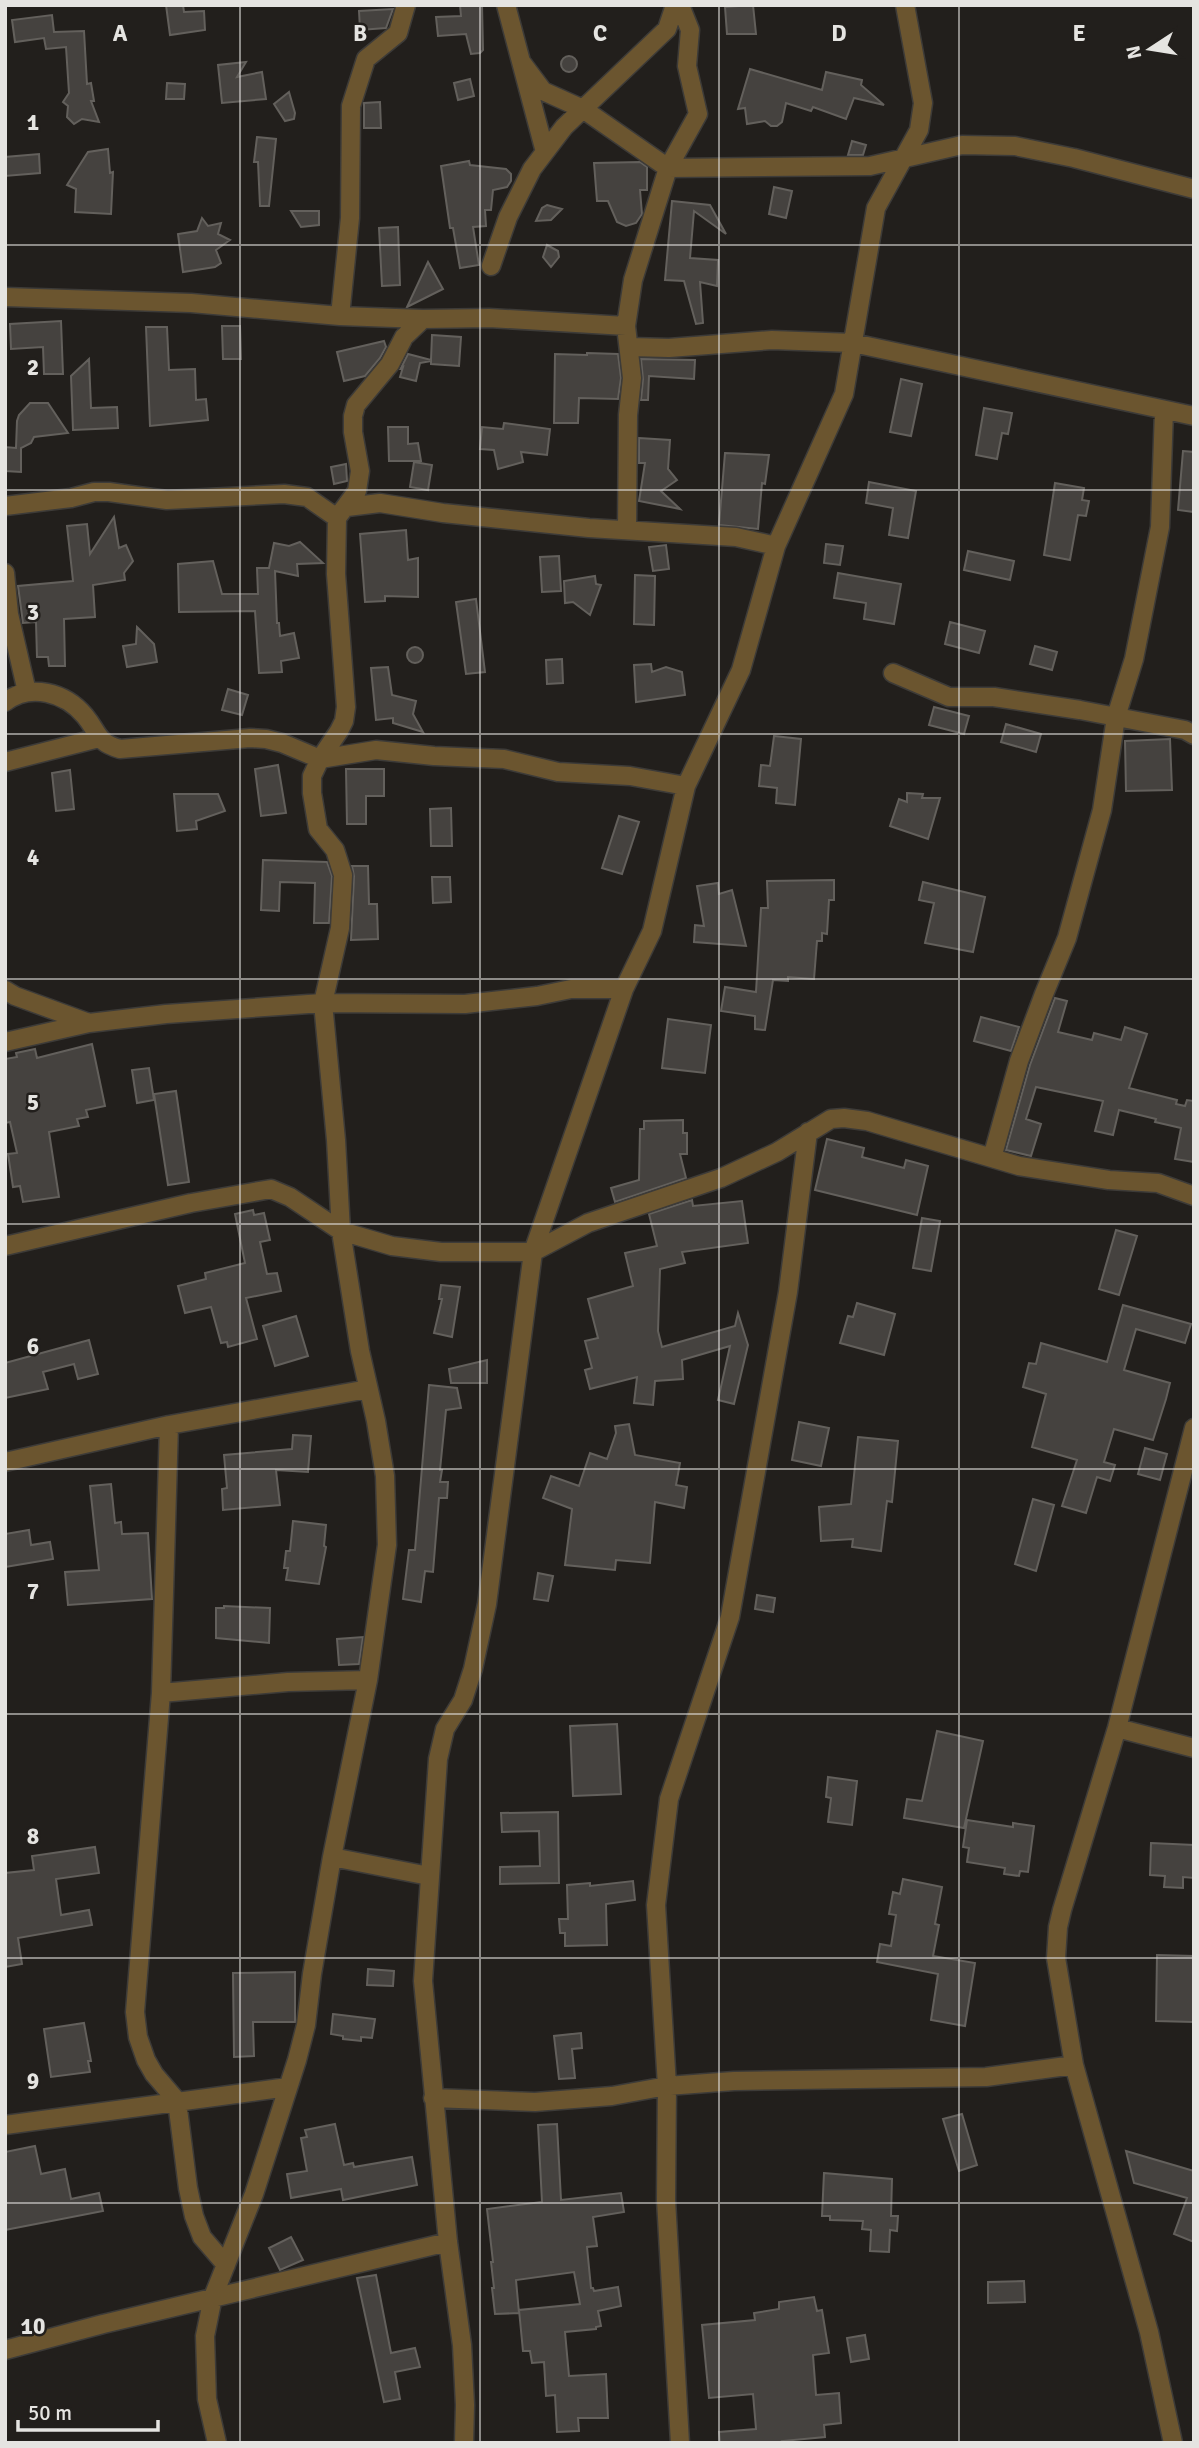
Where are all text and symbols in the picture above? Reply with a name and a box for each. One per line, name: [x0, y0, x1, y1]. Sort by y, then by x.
north arrow: [1115, 14, 1185, 84]
text: A: [113, 19, 128, 48]
text: B: [353, 19, 367, 48]
text: C: [593, 19, 607, 48]
text: D: [831, 19, 847, 48]
text: E: [1072, 19, 1086, 48]
text: N: [1121, 43, 1147, 61]
text: 1: [27, 108, 39, 137]
text: 2: [27, 353, 39, 382]
text: 3: [27, 598, 39, 627]
text: 4: [27, 843, 39, 872]
text: 5: [27, 1088, 39, 1117]
text: 6: [27, 1332, 39, 1361]
text: 7: [27, 1577, 39, 1606]
text: 8: [27, 1822, 39, 1851]
text: 9: [27, 2067, 39, 2096]
text: 10: [21, 2312, 45, 2341]
scale bar: [18, 2388, 158, 2432]
text: 50 m: [28, 2400, 72, 2426]

